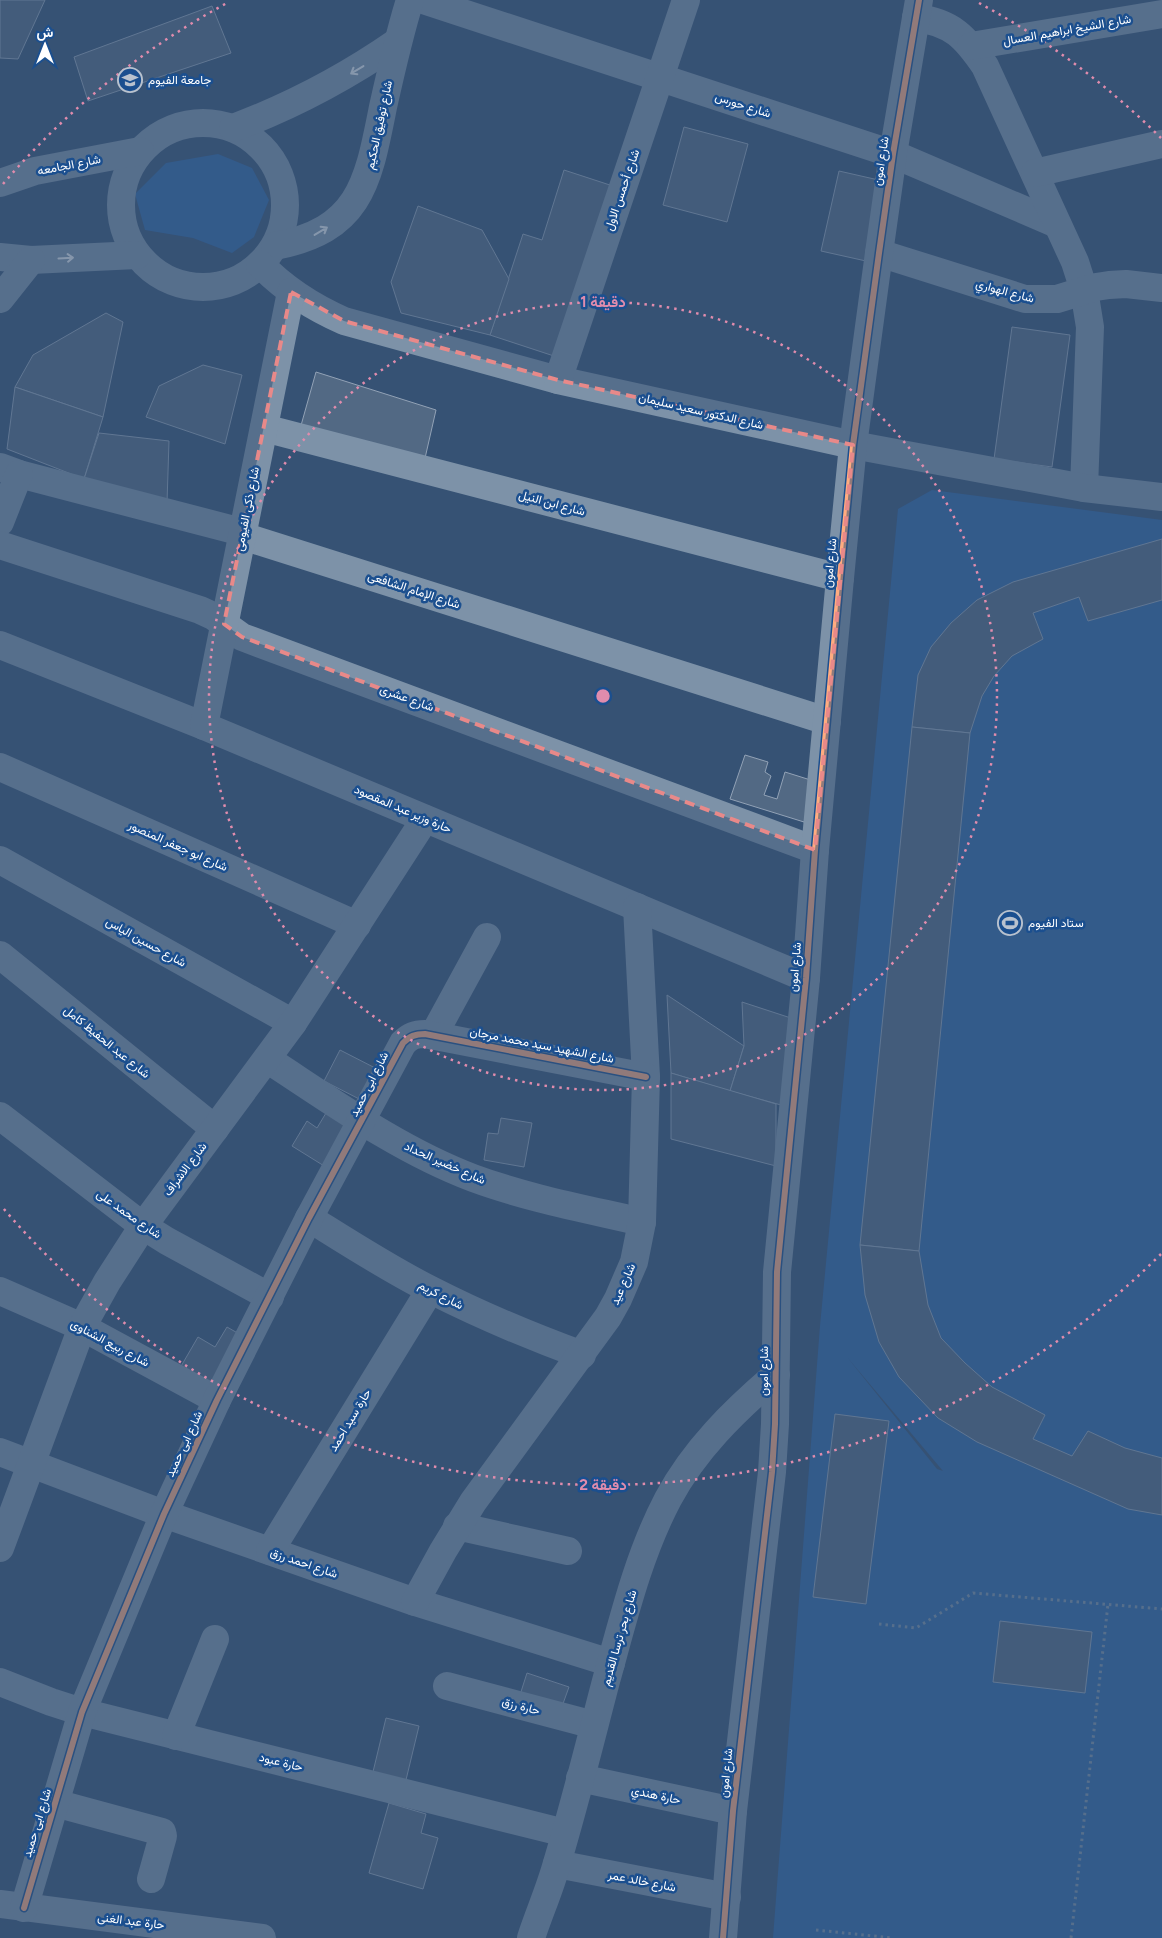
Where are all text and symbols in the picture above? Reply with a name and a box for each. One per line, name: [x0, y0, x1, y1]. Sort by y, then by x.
street label: شارع الشيخ ابراهيم العسال: [1002, 12, 1133, 50]
north arrow: [20, 20, 70, 70]
text: ش: [37, 24, 54, 41]
one-way arrow: [350, 65, 364, 75]
school or university icon: جامعة الفيوم: [117, 67, 143, 93]
place label: جامعة الفيوم: [148, 73, 211, 88]
street label: شارع توفيق الحكيم: [363, 79, 397, 171]
street label: شارع حورس: [713, 89, 773, 122]
street label: شارع امون: [870, 135, 894, 187]
street label: شارع أحمس الاول: [602, 147, 644, 233]
street label: شارع الجامعه: [36, 152, 102, 180]
one-way arrow: [313, 226, 327, 236]
one-way arrow: [58, 254, 74, 263]
street label: شارع الهواري: [973, 276, 1036, 308]
text: 1 دقيقة: [580, 293, 626, 311]
street label: شارع الدكتور سعيد سليمان: [637, 390, 765, 434]
street label: شارع ذكى الفيومى: [232, 466, 264, 553]
street label: شارع ابن النيل: [517, 487, 587, 521]
street label: شارع امون: [820, 538, 842, 589]
street label: شارع الإمام الشافعى: [366, 569, 462, 613]
street label: شارع عشرى: [377, 682, 436, 716]
centre of rings: [594, 687, 612, 705]
street label: حارة وزير عبد المقصود: [352, 782, 454, 837]
street label: شارع ابو جعفر المنصور: [124, 817, 230, 876]
sports icon: ستاد الفيوم: [997, 910, 1023, 936]
street label: شارع حسين الياس: [102, 914, 189, 972]
place label: ستاد الفيوم: [1028, 916, 1084, 931]
street label: شارع امون: [786, 942, 806, 993]
street label: شارع عبد الحفيظ كامل: [60, 1003, 153, 1083]
street label: شارع الشهيد سيد محمد مرجان: [468, 1024, 615, 1068]
street label: شارع ابى حميد: [347, 1049, 393, 1120]
street label: شارع خضير الحداد: [402, 1139, 488, 1189]
street label: شارع الاشراف: [160, 1140, 211, 1200]
street label: شارع محمد على: [93, 1187, 164, 1243]
street label: شارع عيد: [608, 1261, 640, 1308]
street label: شارع كريم: [415, 1278, 466, 1314]
street label: شارع ربيع الشناوى: [67, 1316, 152, 1371]
street label: شارع امون: [757, 1346, 773, 1396]
street label: حارة سيد احمد: [326, 1386, 375, 1454]
street label: شارع ابى حميد: [163, 1409, 207, 1480]
text: 2 دقيقة: [579, 1476, 627, 1494]
street label: شارع احمد رزق: [268, 1545, 339, 1583]
street label: شارع بحر ترسا القديم: [599, 1588, 641, 1688]
street label: حارة رزق: [500, 1694, 542, 1719]
street label: شارع امون: [716, 1748, 738, 1799]
street label: حارة عبود: [258, 1750, 304, 1775]
street label: حارة هندي: [629, 1783, 682, 1810]
street label: شارع ابى حميد: [20, 1787, 56, 1860]
street label: شارع خالد عمر: [606, 1867, 677, 1896]
street label: حارة عبد الغنى: [96, 1910, 165, 1933]

